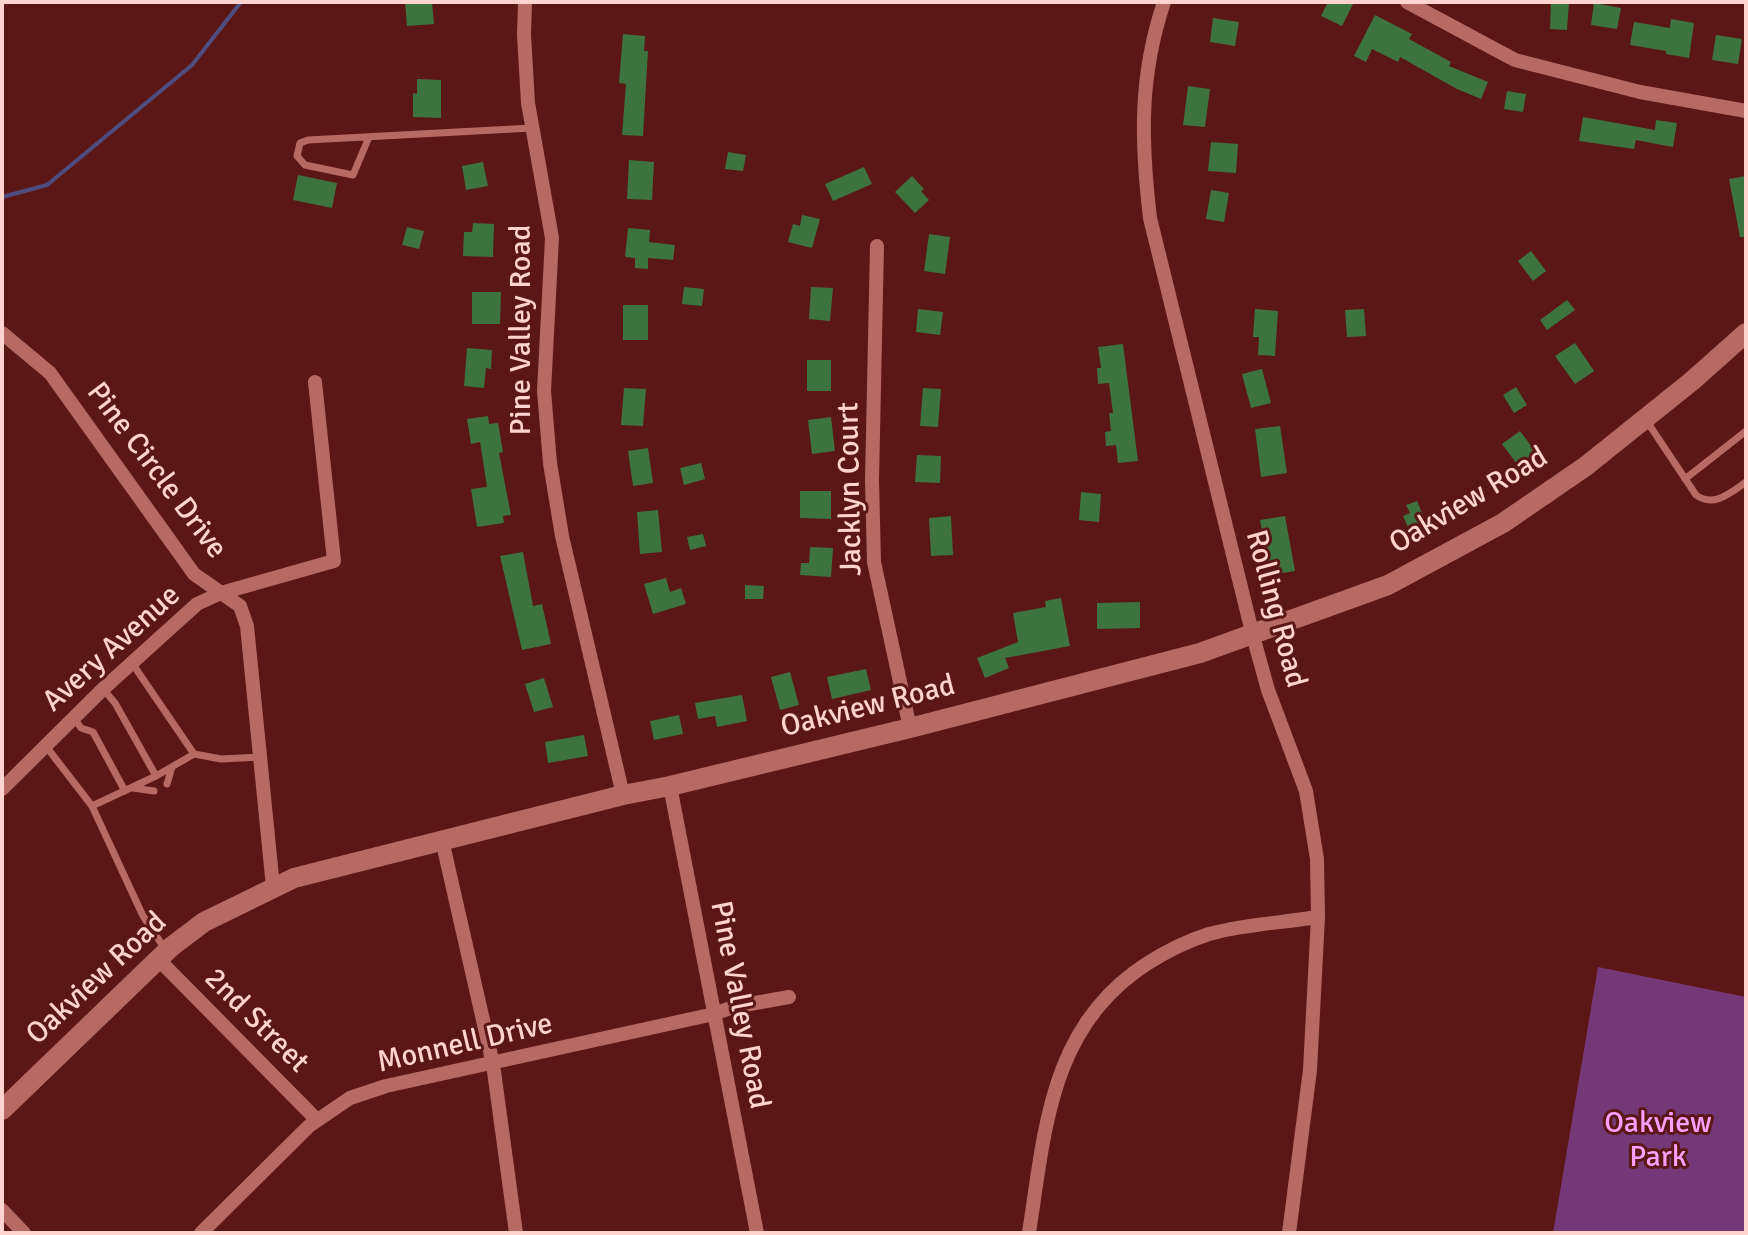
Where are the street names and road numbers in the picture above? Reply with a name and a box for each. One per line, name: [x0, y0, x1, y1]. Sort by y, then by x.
street label: Pine Valley Road: [504, 225, 540, 435]
street label: Pine Circle Drive: [78, 376, 234, 566]
street label: Jacklyn Court: [831, 402, 871, 576]
street label: Oakview Road: [1383, 440, 1555, 562]
street label: Rolling Road: [1237, 526, 1313, 692]
street label: Avery Avenue: [36, 578, 188, 720]
street label: Oakview Road: [777, 668, 959, 746]
street label: Pine Valley Road: [701, 898, 777, 1112]
street label: Oakview Road: [20, 905, 174, 1053]
street label: 2nd Street: [196, 961, 316, 1081]
street label: Monnell Drive: [374, 1006, 556, 1082]

